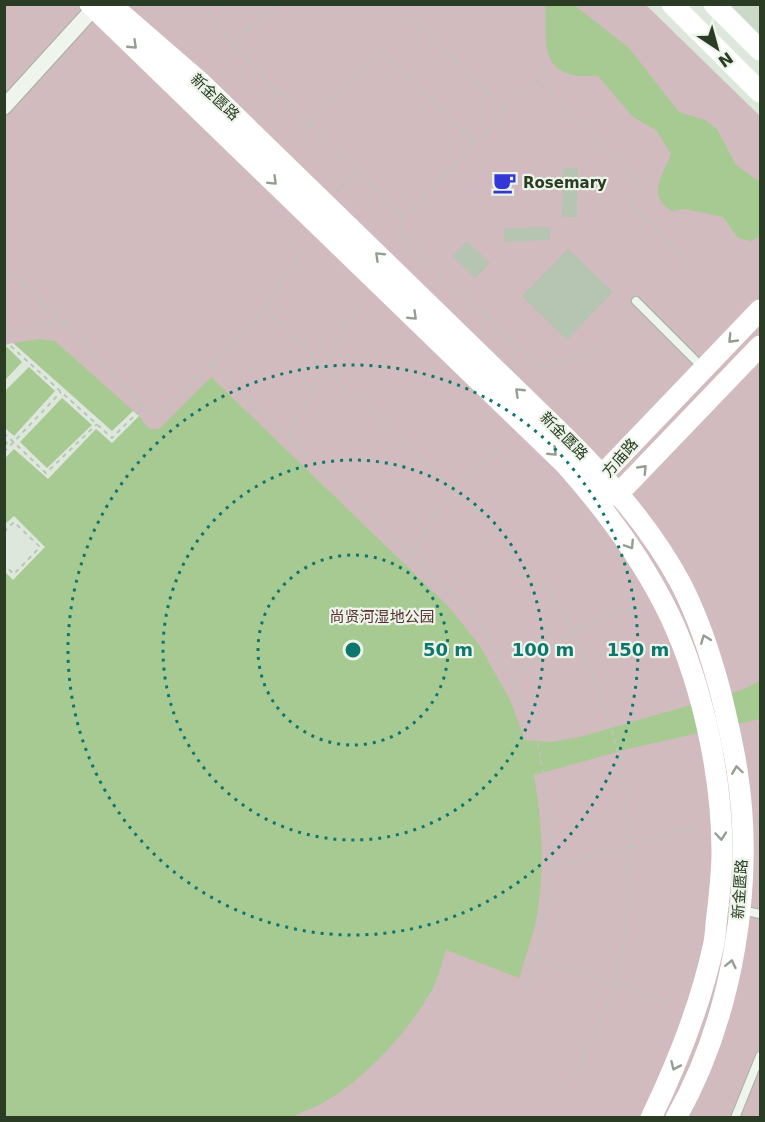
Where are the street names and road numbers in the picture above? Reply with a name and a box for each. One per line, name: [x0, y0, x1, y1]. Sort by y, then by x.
street label: 新金匮路: [187, 70, 243, 124]
street label: 新金匮路: [536, 408, 592, 464]
street label: 方庙路: [598, 435, 642, 481]
street label: 新金匮路: [729, 858, 751, 920]

